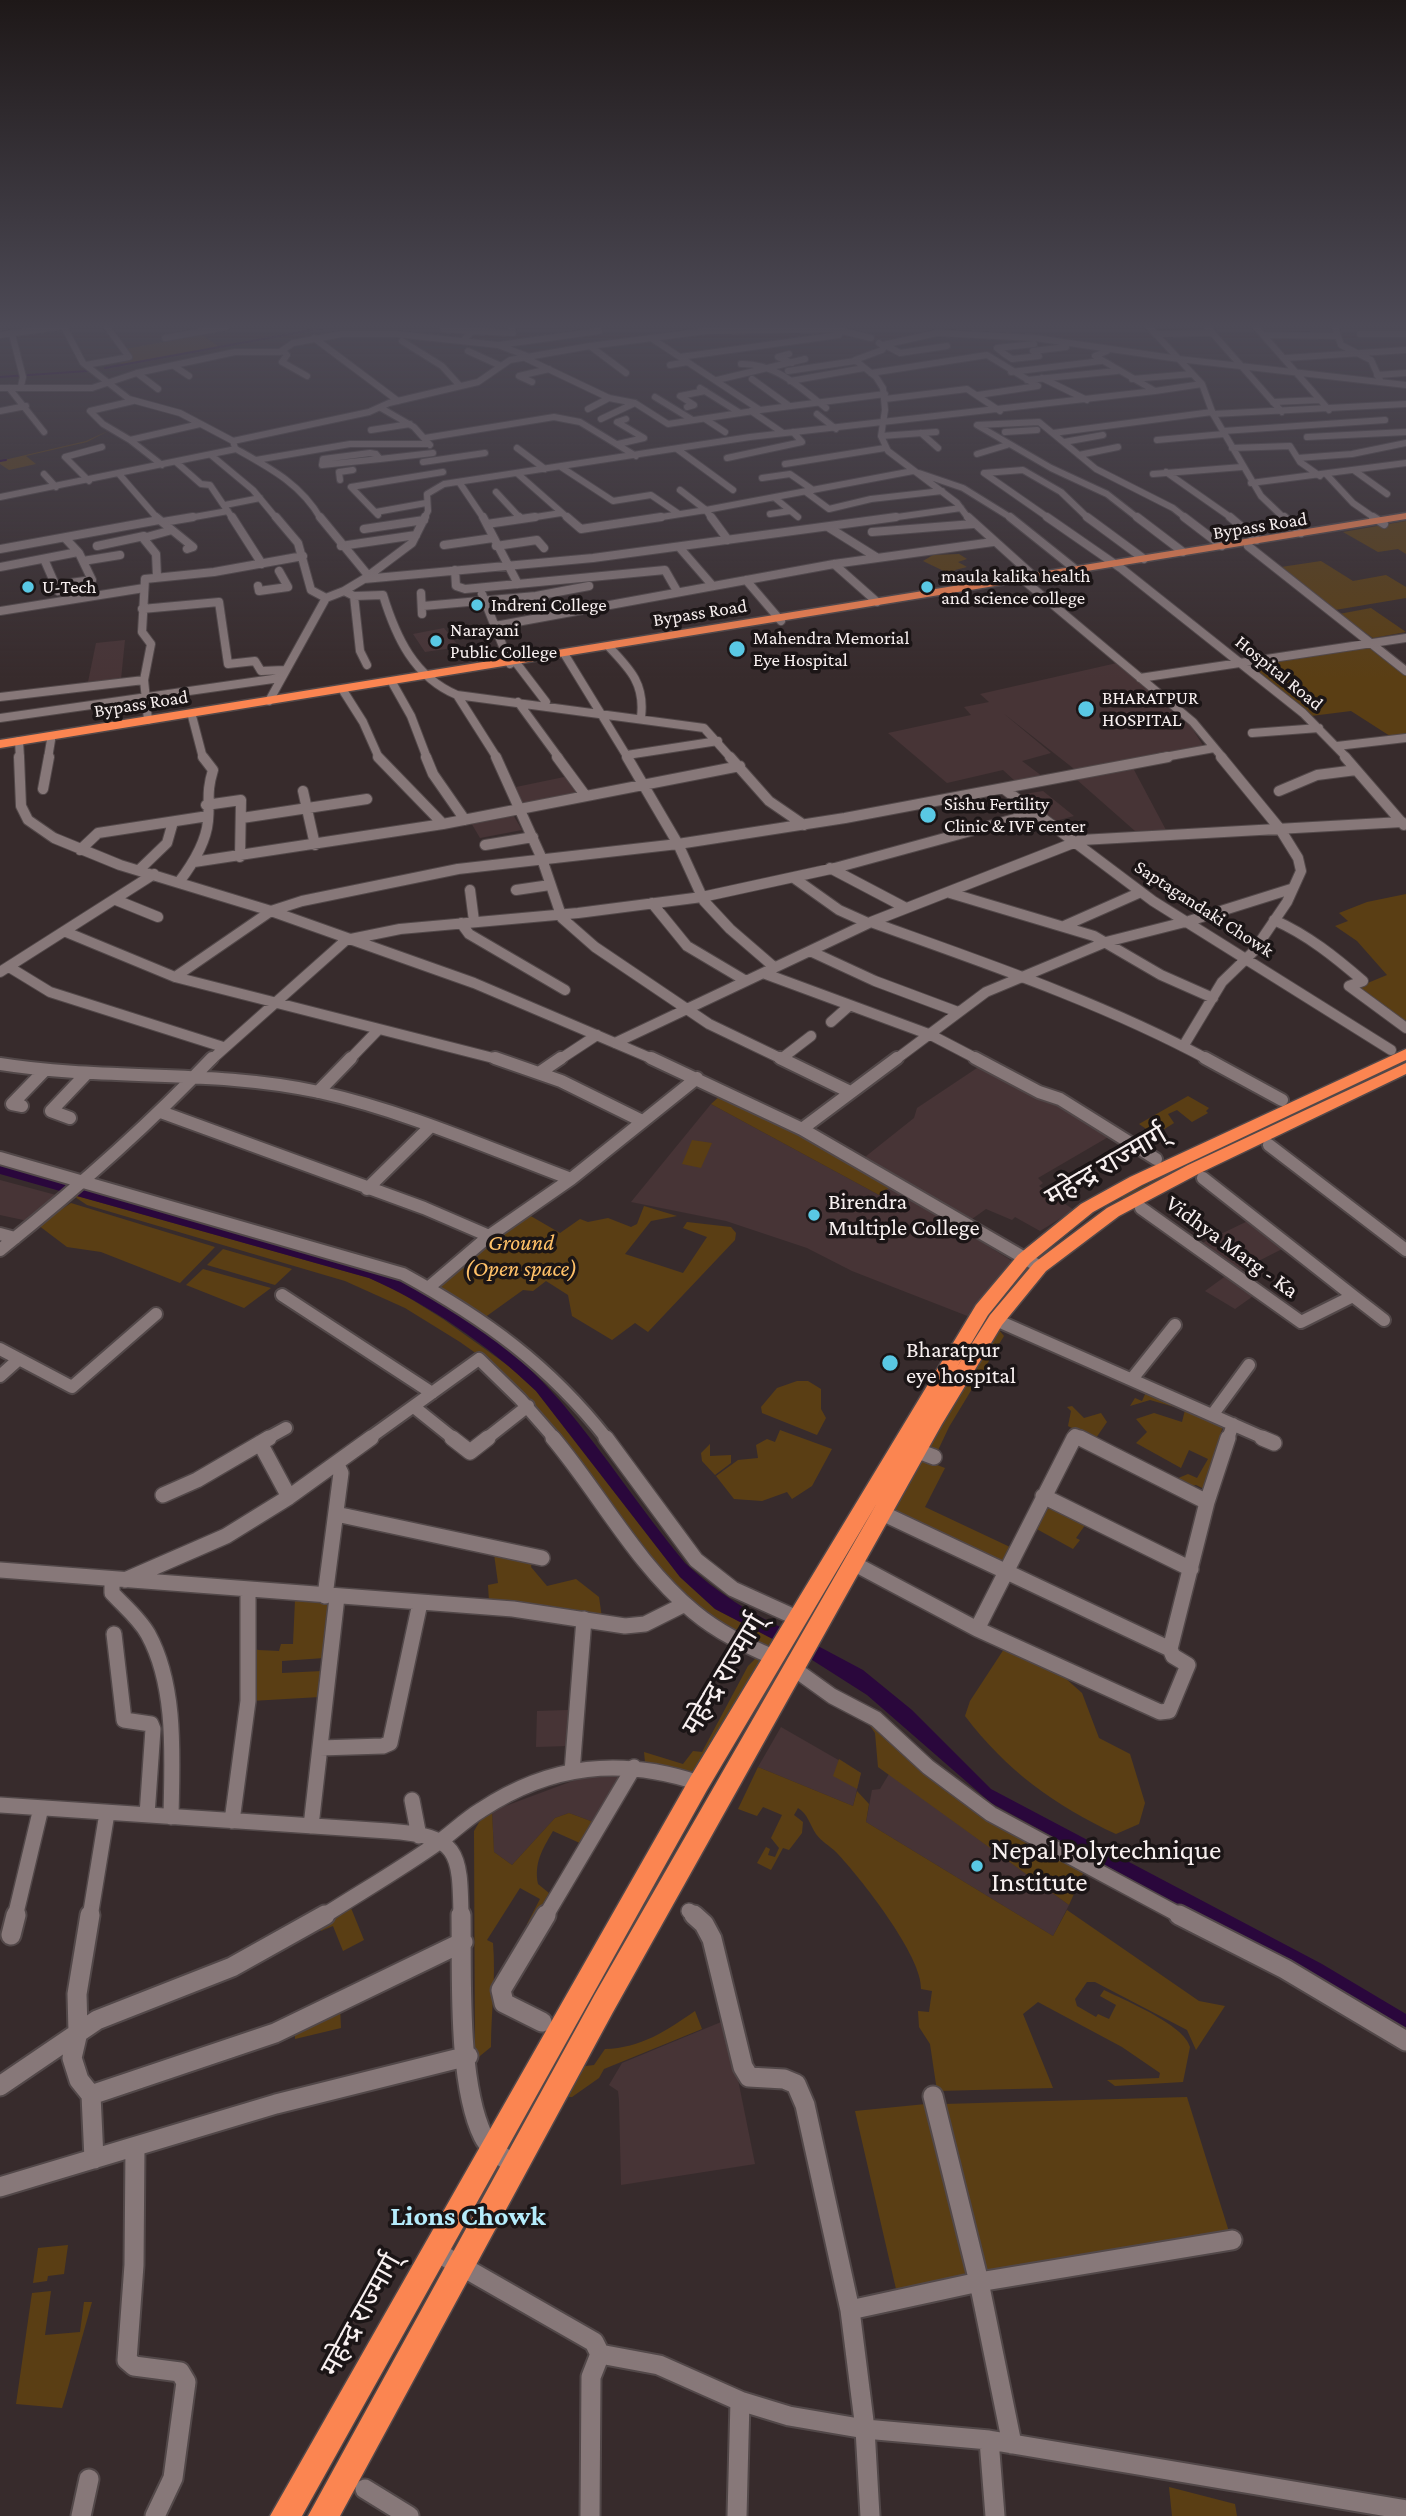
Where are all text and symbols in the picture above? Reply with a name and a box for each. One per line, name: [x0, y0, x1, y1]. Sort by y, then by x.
street label: Bypass Road: [1211, 507, 1309, 545]
place label: maula kalika health and science college: [941, 565, 1090, 609]
place label: U-Tech: [42, 576, 97, 598]
marker: U-Tech: [20, 579, 36, 595]
marker: maula kalika health and science college: [919, 579, 935, 595]
place label: Indreni College: [491, 594, 607, 616]
street label: Bypass Road: [651, 594, 749, 632]
marker: Indreni College: [469, 597, 485, 613]
place label: Narayani Public College: [450, 619, 557, 663]
place label: Mahendra Memorial Eye Hospital: [753, 627, 909, 671]
street label: Hospital Road: [1230, 631, 1328, 715]
marker: Narayani Public College: [428, 633, 444, 649]
marker: Mahendra Memorial Eye Hospital: [727, 639, 747, 659]
street label: Bypass Road: [92, 685, 190, 723]
place label: BHARATPUR HOSPITAL: [1102, 687, 1199, 731]
marker: BHARATPUR HOSPITAL: [1076, 699, 1096, 719]
place label: Sishu Fertility Clinic & IVF center: [944, 793, 1086, 837]
marker: Sishu Fertility Clinic & IVF center: [918, 805, 938, 825]
street label: Saptagandaki Chowk: [1130, 856, 1278, 962]
street label: महेन्द्र राज्मार्ग्: [1039, 1118, 1173, 1214]
place label: Birendra Multiple College: [828, 1188, 980, 1242]
street label: Vidhya Marg - Ka: [1160, 1189, 1304, 1305]
marker: Birendra Multiple College: [806, 1207, 822, 1223]
park label: Ground (Open space): [465, 1229, 577, 1283]
place label: Bharatpur eye hospital: [906, 1336, 1016, 1390]
marker: Bharatpur eye hospital: [880, 1353, 900, 1373]
street label: महेन्द्र राज्मार्ग्: [675, 1609, 773, 1741]
place label: Nepal Polytechnique Institute: [991, 1833, 1221, 1899]
marker: Nepal Polytechnique Institute: [969, 1858, 985, 1874]
district label: Lions Chowk: [390, 2199, 546, 2233]
street label: महेन्द्र राज्मार्ग्: [314, 2248, 408, 2382]

